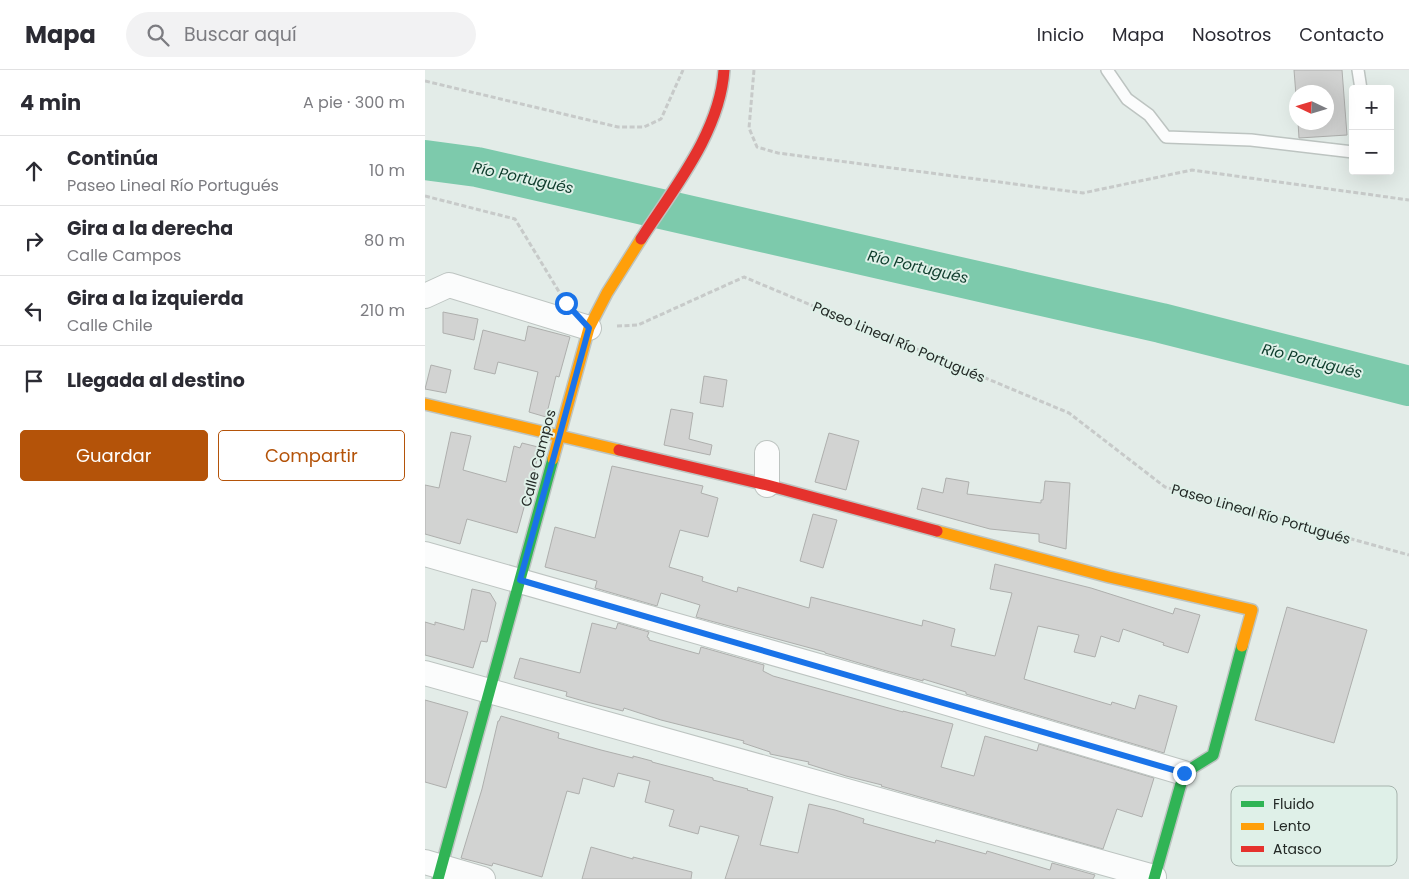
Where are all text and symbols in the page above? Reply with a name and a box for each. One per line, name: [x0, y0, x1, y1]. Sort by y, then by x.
search box: [126, 12, 476, 57]
text: Mapa: [25, 18, 96, 51]
icon: search: [144, 21, 172, 49]
text: Buscar aquí: [184, 21, 297, 48]
text: Inicio: [1037, 22, 1084, 47]
text: Mapa: [1112, 22, 1164, 47]
text: Nosotros: [1192, 22, 1271, 47]
text: Contacto: [1299, 22, 1384, 47]
north arrow: [1289, 85, 1334, 130]
map controls: [1349, 85, 1394, 175]
button: +: [1349, 85, 1394, 130]
text: 4 min: [20, 88, 81, 117]
text: A pie · 300 m: [303, 91, 405, 114]
button: −: [1349, 130, 1394, 175]
text: Continúa: [67, 145, 158, 172]
icon: ahead: [20, 157, 48, 185]
water label: Río Portugués: [471, 157, 576, 198]
text: 10 m: [369, 159, 405, 182]
text: Paseo Lineal Río Portugués: [67, 174, 279, 197]
text: Gira a la derecha: [67, 215, 233, 242]
icon: right: [20, 227, 48, 255]
text: 80 m: [364, 229, 405, 252]
text: Calle Campos: [67, 244, 181, 267]
water label: Río Portugués: [866, 245, 971, 288]
text: Gira a la izquierda: [67, 285, 244, 312]
route start: [555, 292, 578, 315]
icon: left: [20, 297, 48, 325]
street label: Paseo Lineal Río Portugués: [810, 297, 988, 387]
text: 210 m: [360, 299, 405, 322]
text: Calle Chile: [67, 314, 153, 337]
water label: Río Portugués: [1260, 338, 1365, 383]
icon: arrive: [20, 367, 48, 395]
text: Llegada al destino: [67, 367, 245, 394]
street label: Calle Campos: [515, 407, 561, 509]
button: Guardar: [20, 430, 208, 481]
button: Compartir: [218, 430, 405, 481]
street label: Paseo Lineal Río Portugués: [1169, 479, 1353, 549]
route end: [1173, 762, 1196, 785]
legend: [1231, 786, 1397, 866]
text: Fluido: [1273, 794, 1314, 814]
text: Lento: [1273, 816, 1311, 836]
text: Atasco: [1273, 839, 1322, 859]

